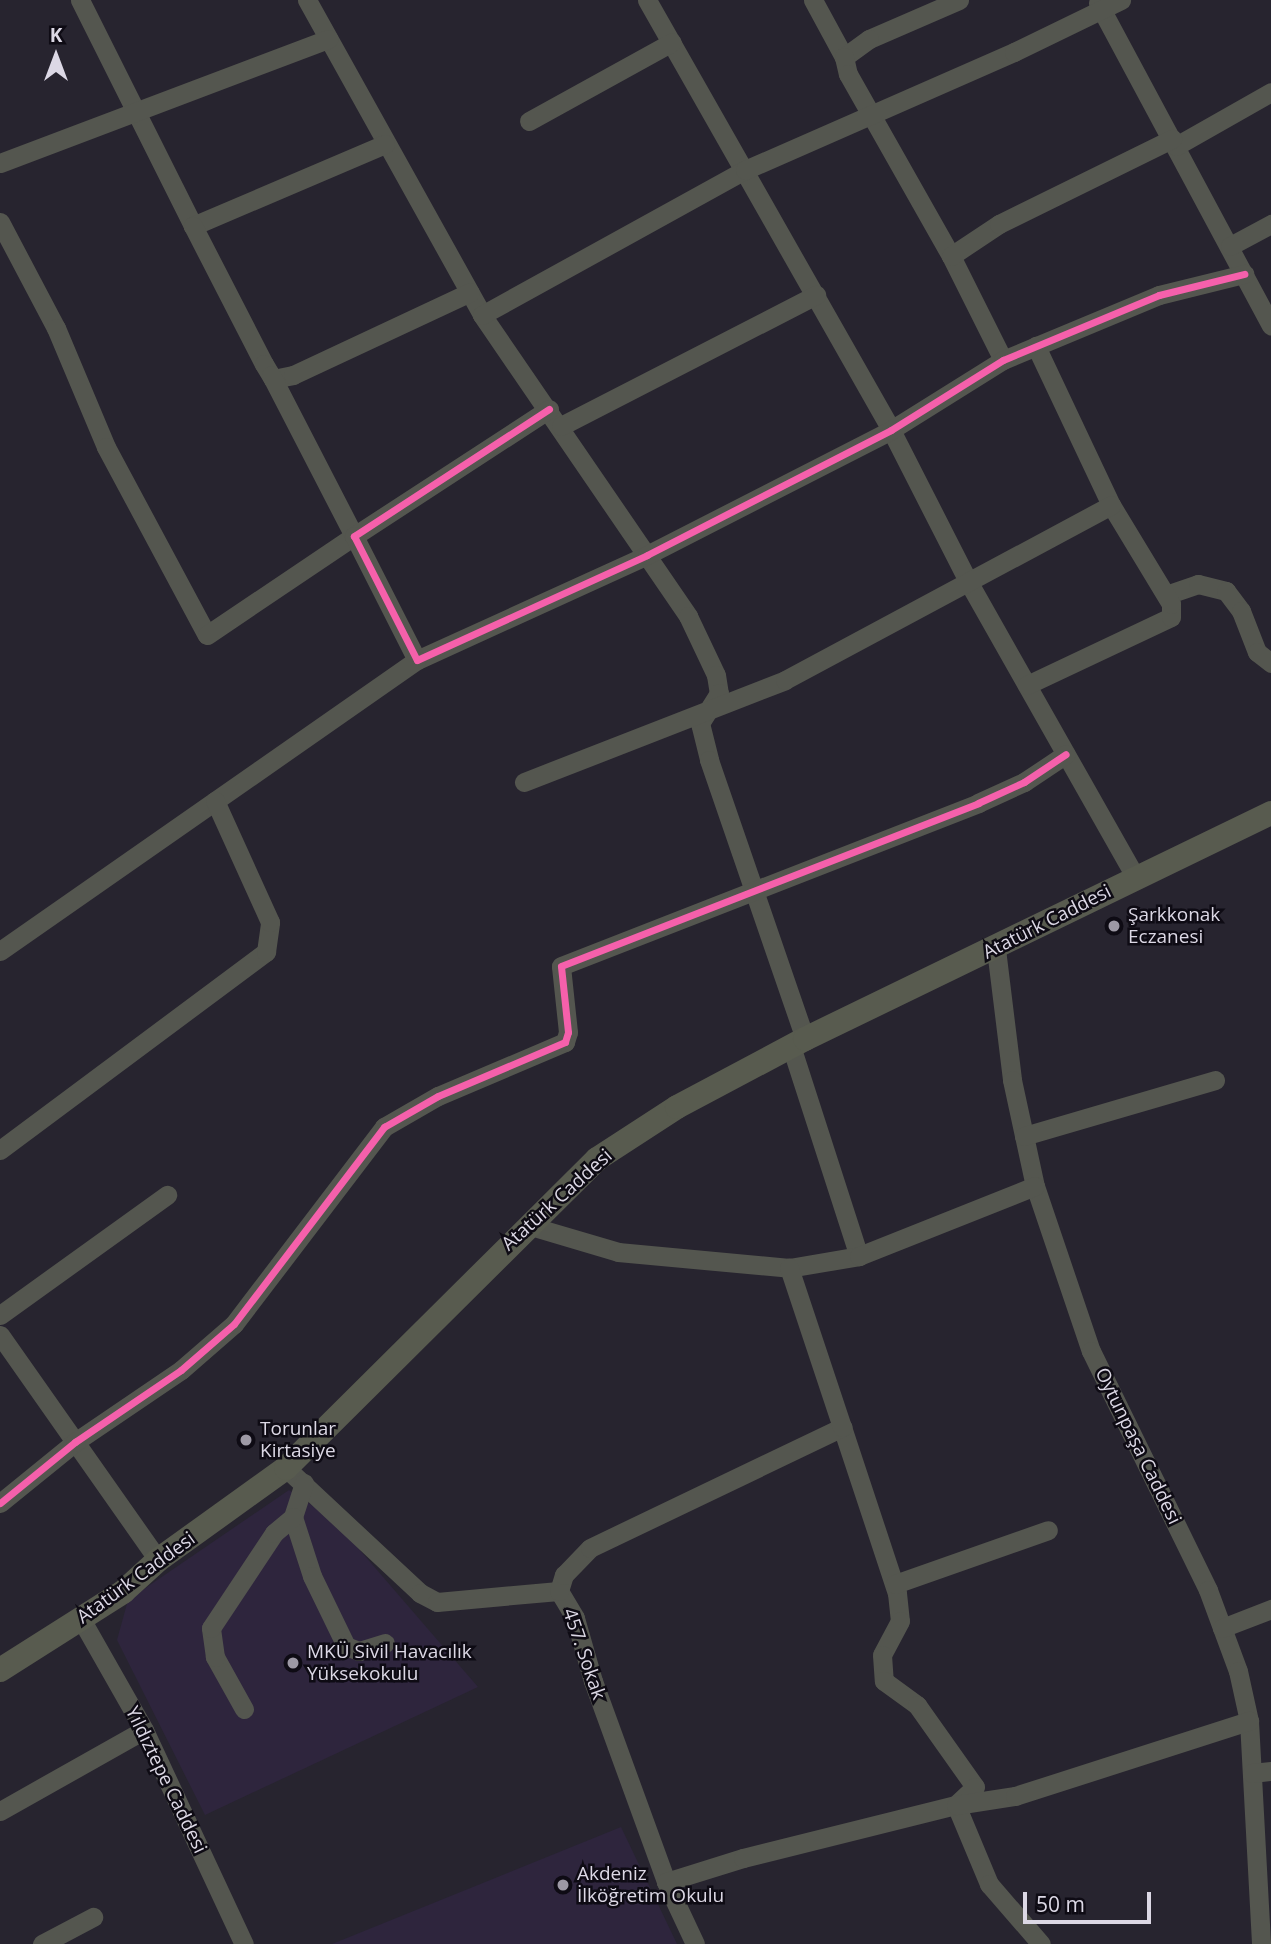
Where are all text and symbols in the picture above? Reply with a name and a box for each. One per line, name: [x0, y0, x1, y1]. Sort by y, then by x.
north arrow: [21, 21, 91, 91]
text: K: [50, 22, 62, 48]
street label: Atatürk Caddesi: [979, 880, 1115, 964]
place label: Şarkkonak Eczanesi: [1128, 904, 1220, 948]
marker: Şarkkonak Eczanesi: [1106, 918, 1122, 934]
street label: Atatürk Caddesi: [497, 1144, 617, 1256]
street label: Oytunpaşa Caddesi: [1090, 1364, 1186, 1528]
place label: Torunlar Kirtasiye: [260, 1418, 336, 1462]
marker: Torunlar Kirtasiye: [238, 1432, 254, 1448]
street label: Atatürk Caddesi: [72, 1527, 200, 1629]
street label: 457. Sokak: [558, 1605, 610, 1703]
place label: MKÜ Sivil Havacılık Yüksekokulu: [307, 1641, 472, 1685]
marker: MKÜ Sivil Havacılık Yüksekokulu: [285, 1655, 301, 1671]
street label: Yıldıztepe Caddesi: [121, 1703, 211, 1857]
place label: Akdeniz İlköğretim Okulu: [577, 1863, 724, 1907]
marker: Akdeniz İlköğretim Okulu: [555, 1877, 571, 1893]
scale bar: [1026, 1878, 1154, 1922]
text: 50 m: [1036, 1890, 1085, 1918]

